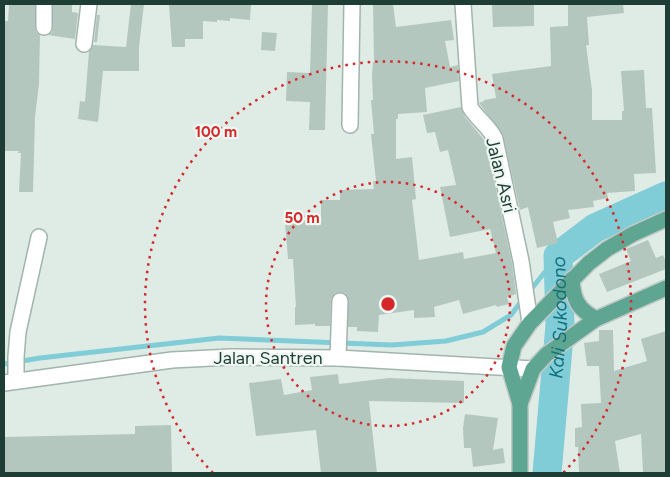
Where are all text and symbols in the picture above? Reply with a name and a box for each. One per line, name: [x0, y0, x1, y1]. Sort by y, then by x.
text: 100 m: [195, 123, 237, 141]
street label: Jalan Asri: [481, 135, 521, 215]
text: 50 m: [284, 209, 320, 227]
water label: Kali Sukodono: [544, 256, 572, 379]
centre of rings: [379, 295, 397, 313]
street label: Jalan Santren: [213, 347, 323, 369]

